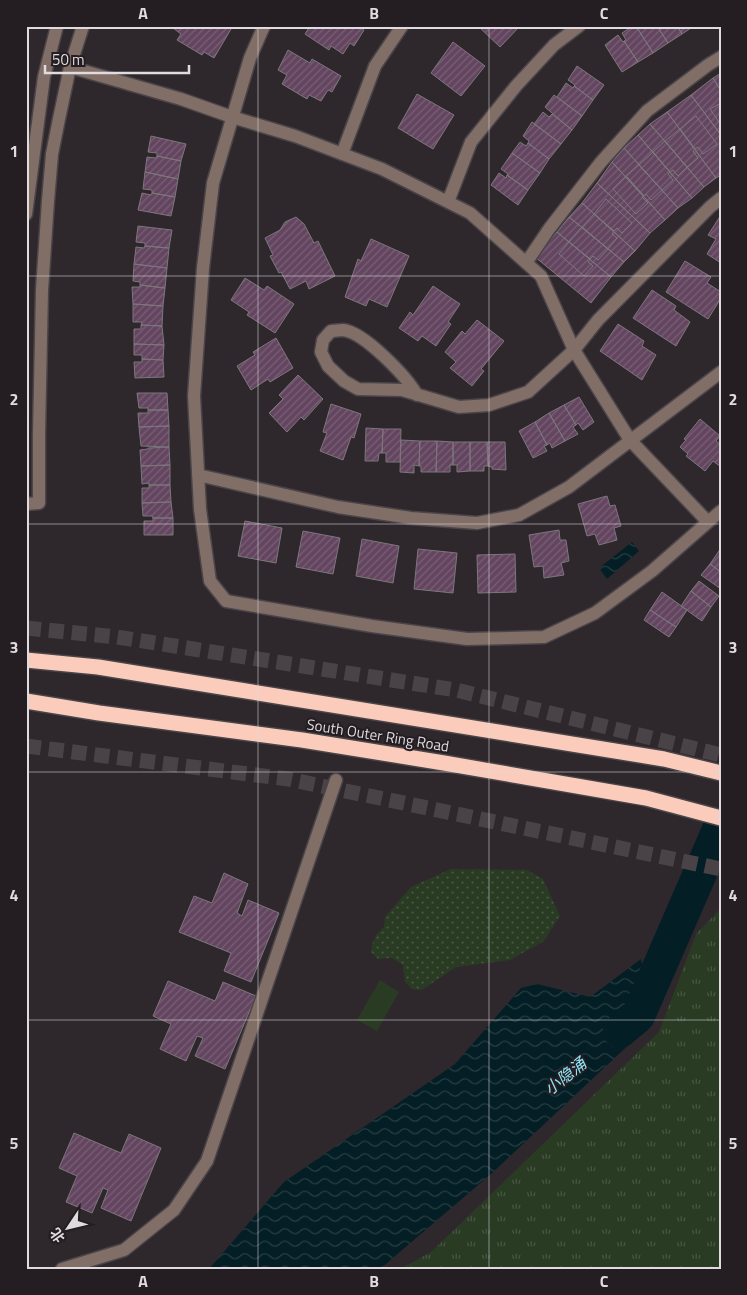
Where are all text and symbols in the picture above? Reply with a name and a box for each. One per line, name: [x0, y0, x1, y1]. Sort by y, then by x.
text: A: [138, 1, 148, 25]
text: B: [369, 1, 379, 25]
text: C: [600, 1, 609, 25]
scale bar: [45, 42, 189, 74]
text: 50 m: [52, 48, 85, 71]
text: 1: [10, 139, 18, 163]
text: 1: [729, 139, 737, 163]
text: 2: [10, 387, 18, 411]
text: 2: [729, 387, 737, 411]
text: 3: [10, 635, 18, 659]
text: 3: [729, 635, 737, 659]
street label: South Outer Ring Road: [305, 712, 451, 758]
text: 4: [10, 883, 19, 907]
text: 4: [729, 883, 738, 907]
water label: 小隐涌: [539, 1050, 593, 1100]
text: 5: [10, 1131, 19, 1155]
text: 5: [729, 1131, 738, 1155]
north arrow: [42, 1202, 92, 1252]
text: 北: [44, 1224, 70, 1247]
text: A: [138, 1269, 148, 1293]
text: B: [369, 1269, 379, 1293]
text: C: [600, 1269, 609, 1293]

